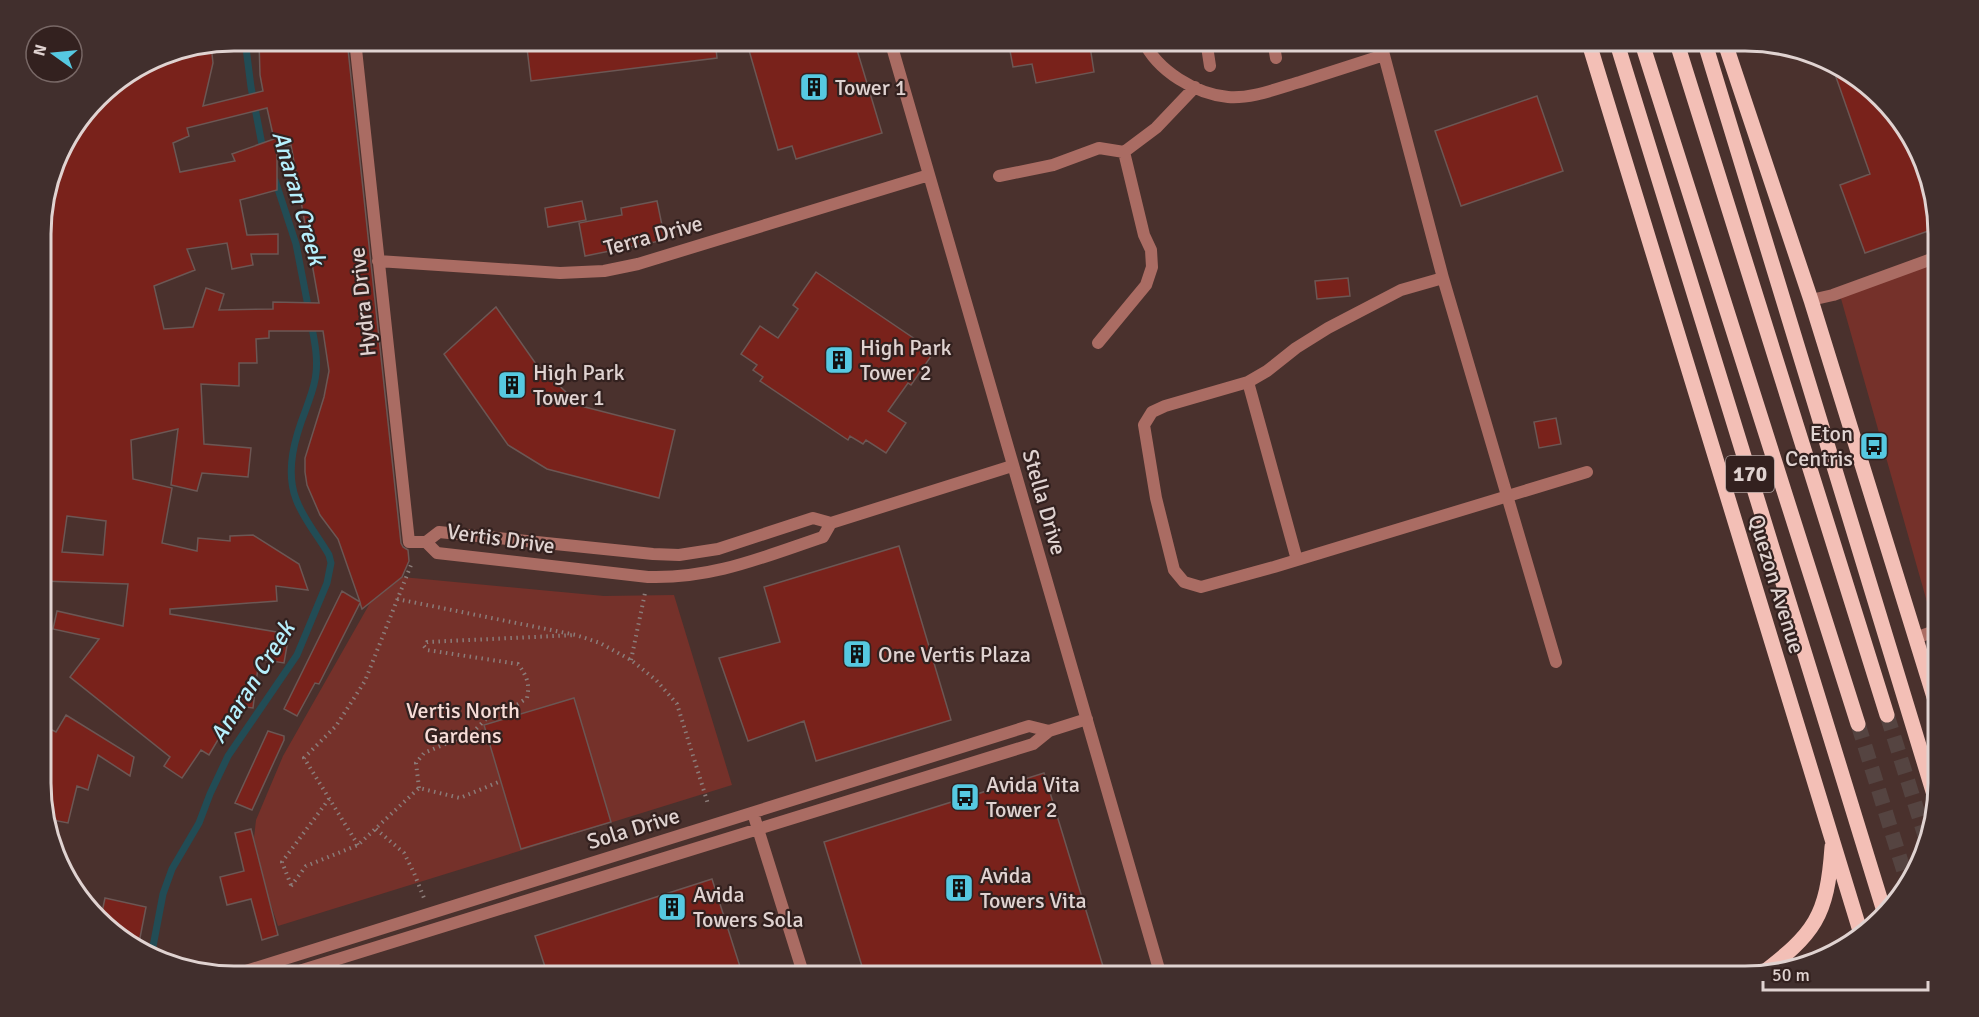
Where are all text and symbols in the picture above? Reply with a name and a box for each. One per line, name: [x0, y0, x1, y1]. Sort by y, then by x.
north arrow: [24, 24, 84, 84]
text: N: [29, 42, 52, 58]
building icon: Tower 1: [798, 71, 830, 103]
place label: Tower 1: [835, 74, 907, 101]
water label: Anaran Creek: [266, 127, 333, 270]
street label: Terra Drive: [601, 209, 706, 262]
street label: Hydra Drive: [343, 246, 382, 358]
place label: High Park Tower 2: [860, 334, 952, 386]
building icon: High Park Tower 2: [823, 344, 855, 376]
place label: High Park Tower 1: [533, 359, 625, 411]
building icon: High Park Tower 1: [496, 369, 528, 401]
place label: Eton Centris: [1785, 420, 1853, 472]
bus stop icon: Eton Centris: [1858, 430, 1890, 462]
street label: Stella Drive: [1017, 446, 1072, 558]
road number: 170: [1726, 456, 1774, 492]
street label: Quezon Avenue: [1743, 511, 1810, 657]
street label: Vertis Drive: [445, 518, 557, 559]
water label: Anaran Creek: [203, 614, 302, 749]
building icon: One Vertis Plaza: [841, 638, 873, 670]
place label: One Vertis Plaza: [878, 641, 1031, 668]
park label: Vertis North Gardens: [406, 697, 520, 749]
place label: Avida Vita Tower 2: [986, 771, 1080, 823]
bus stop icon: Avida Vita Tower 2: [949, 781, 981, 813]
street label: Sola Drive: [584, 802, 683, 855]
place label: Avida Towers Vita: [980, 862, 1087, 914]
building icon: Avida Towers Vita: [943, 872, 975, 904]
place label: Avida Towers Sola: [693, 881, 804, 933]
building icon: Avida Towers Sola: [656, 891, 688, 923]
scale bar: [1763, 954, 1928, 992]
text: 50 m: [1772, 964, 1810, 986]

